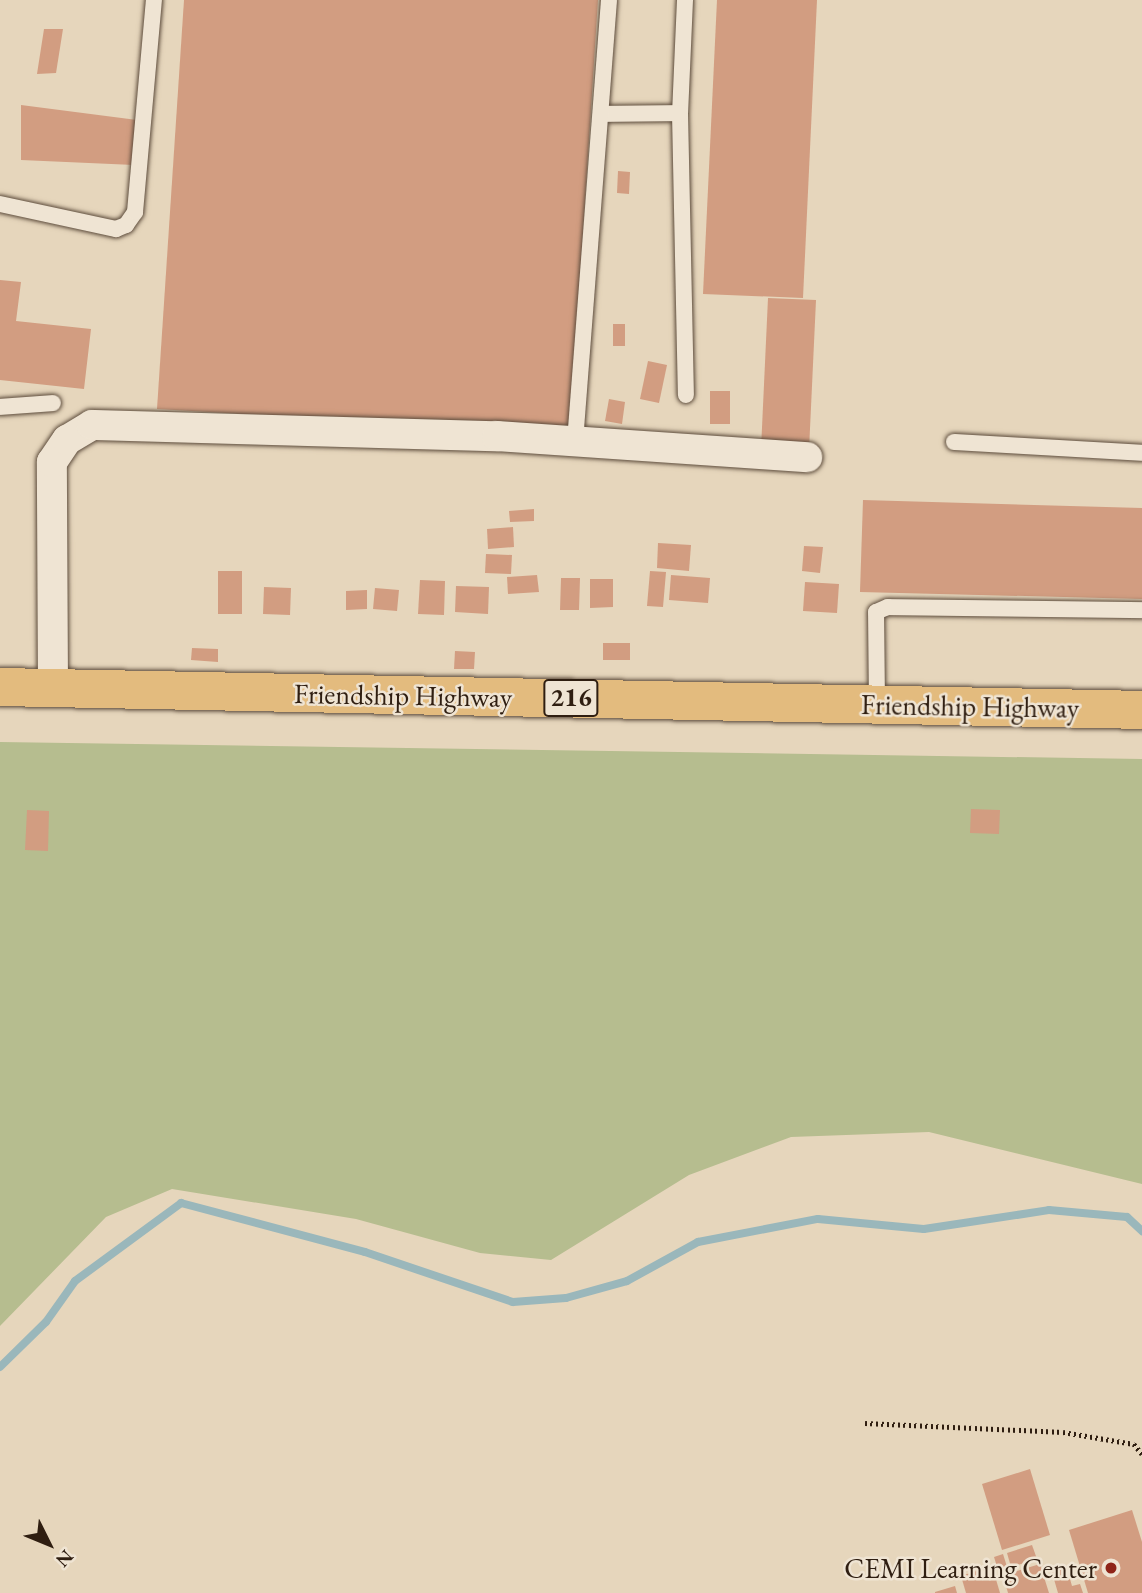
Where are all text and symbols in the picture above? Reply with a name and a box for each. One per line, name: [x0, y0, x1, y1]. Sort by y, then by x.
street label: Friendship Highway: [294, 676, 512, 714]
road number: 216: [543, 676, 599, 720]
street label: Friendship Highway: [861, 687, 1079, 725]
north arrow: [14, 1509, 84, 1579]
text: N: [50, 1545, 79, 1573]
place label: CEMI Learning Center: [844, 1551, 1097, 1585]
marker: CEMI Learning Center: [1103, 1560, 1119, 1576]

